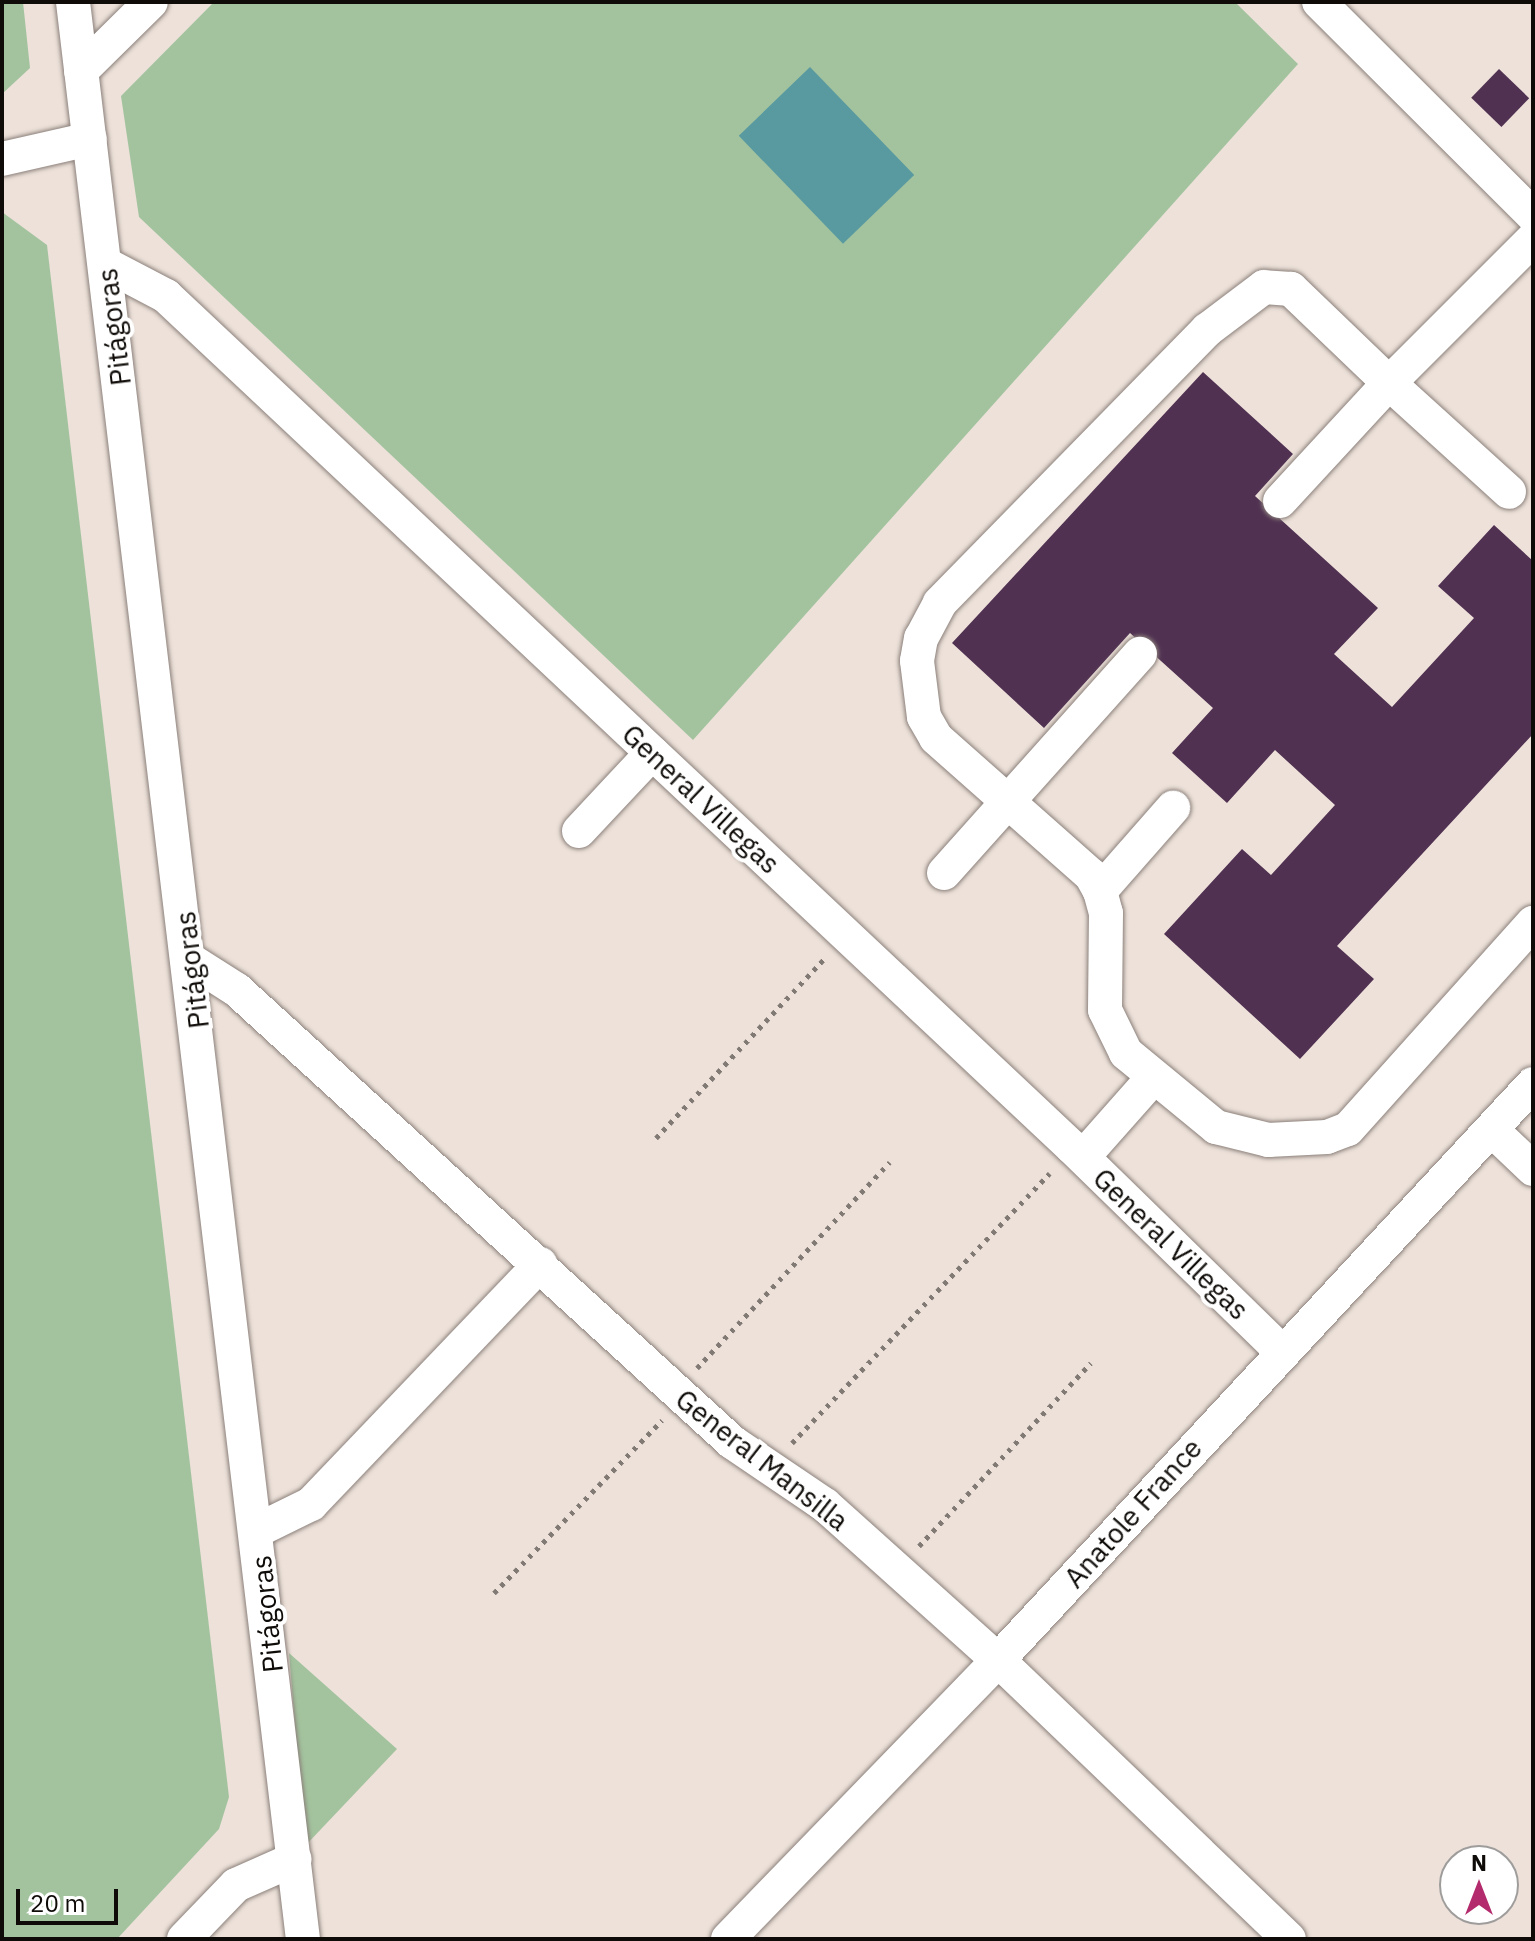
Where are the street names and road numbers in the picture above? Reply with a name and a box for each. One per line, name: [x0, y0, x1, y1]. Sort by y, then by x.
street label: Pitágoras: [90, 266, 138, 388]
street label: General Villegas: [615, 717, 787, 881]
street label: Pitágoras: [168, 909, 216, 1031]
street label: General Villegas: [1086, 1161, 1256, 1327]
street label: General Mansilla: [669, 1382, 855, 1538]
street label: Anatole France: [1057, 1431, 1209, 1595]
street label: Pitágoras: [244, 1554, 290, 1674]

